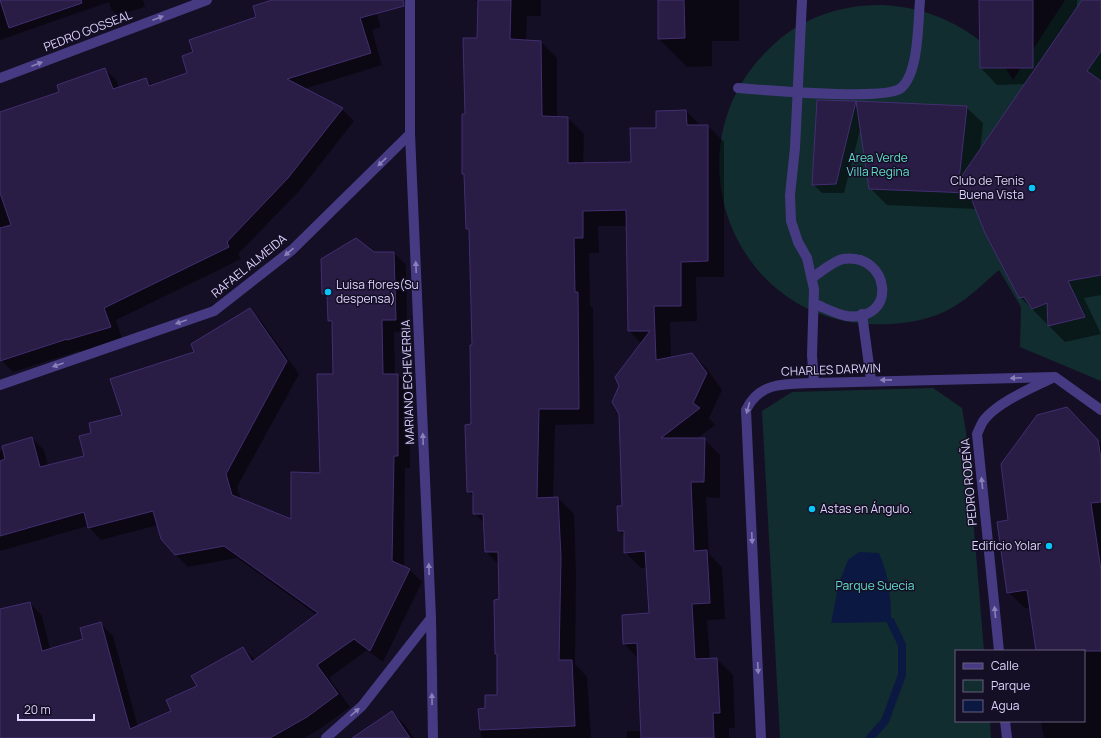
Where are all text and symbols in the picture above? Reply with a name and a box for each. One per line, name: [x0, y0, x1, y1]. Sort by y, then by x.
street label: PEDRO GOSSEAL: [41, 6, 135, 55]
one-way arrow: [153, 15, 165, 21]
one-way arrow: [31, 60, 43, 66]
park label: Area Verde Villa Regina: [847, 149, 909, 180]
one-way arrow: [377, 157, 387, 166]
place label: Club de Tenis Buena Vista: [950, 172, 1024, 203]
marker: Club de Tenis Buena Vista: [1027, 183, 1037, 193]
street label: RAFAEL ALMEIDA: [207, 230, 290, 301]
one-way arrow: [283, 247, 294, 256]
one-way arrow: [413, 260, 419, 273]
place label: Luisa flores(Su despensa): [336, 276, 419, 307]
marker: Luisa flores(Su despensa): [323, 287, 333, 297]
one-way arrow: [175, 319, 187, 325]
street label: MARIANO ECHEVERRIA: [397, 319, 418, 445]
street label: CHARLES DARWIN: [781, 359, 881, 380]
one-way arrow: [52, 362, 64, 368]
one-way arrow: [1009, 375, 1022, 381]
one-way arrow: [879, 377, 892, 383]
one-way arrow: [745, 403, 751, 415]
one-way arrow: [420, 432, 426, 445]
street label: PEDRO RODEÑA: [956, 437, 981, 527]
one-way arrow: [979, 477, 985, 489]
place label: Astas en Ángulo.: [820, 500, 912, 517]
marker: Astas en Ángulo.: [807, 504, 817, 514]
one-way arrow: [749, 532, 755, 545]
place label: Edificio Yolar: [972, 537, 1042, 554]
marker: Edificio Yolar: [1044, 541, 1054, 551]
one-way arrow: [425, 563, 432, 575]
park label: Parque Suecia: [835, 577, 915, 594]
one-way arrow: [991, 606, 998, 618]
legend: [955, 650, 1085, 722]
text: Calle: [991, 657, 1019, 674]
one-way arrow: [754, 662, 761, 674]
text: Parque: [991, 677, 1030, 694]
one-way arrow: [429, 693, 436, 705]
scale bar: [18, 696, 94, 722]
text: Agua: [991, 697, 1020, 714]
text: 20 m: [24, 701, 51, 718]
one-way arrow: [350, 707, 360, 716]

